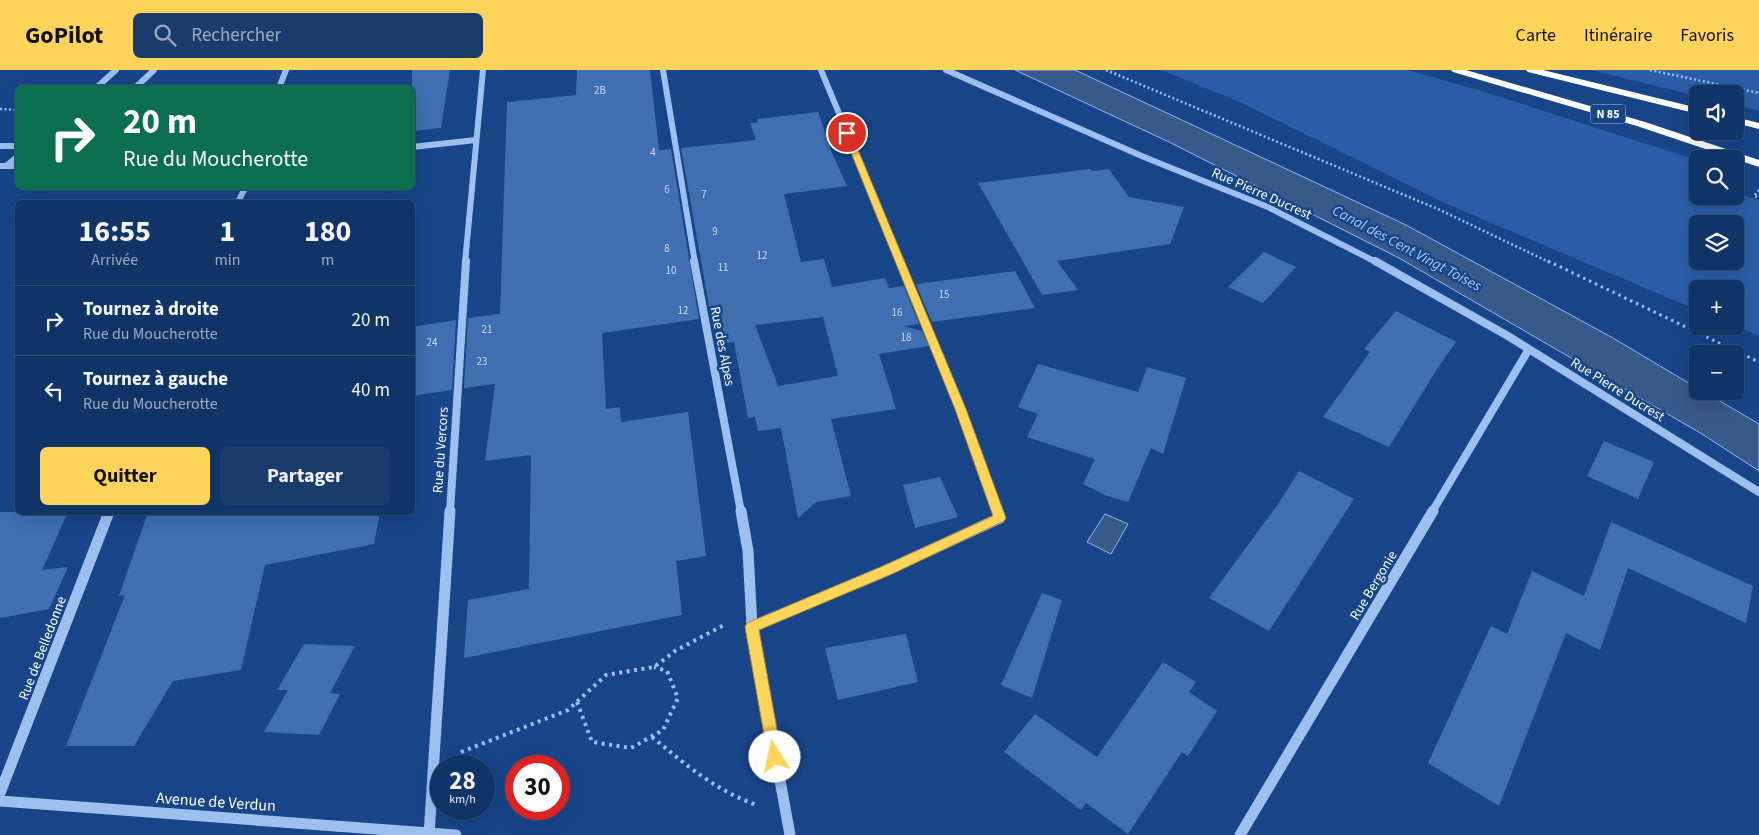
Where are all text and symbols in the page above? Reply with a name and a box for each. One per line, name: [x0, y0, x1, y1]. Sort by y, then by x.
search box: [133, 13, 483, 58]
text: GoPilot: [25, 18, 103, 53]
icon: search: [151, 21, 179, 49]
text: Rechercher: [191, 22, 281, 49]
text: Carte: [1516, 23, 1556, 48]
text: Itinéraire: [1584, 23, 1652, 48]
text: Favoris: [1680, 23, 1734, 48]
house number: 2B: [594, 83, 606, 98]
map controls: [1689, 85, 1744, 400]
button: sound: [1689, 85, 1744, 140]
text: 20 m: [123, 97, 197, 147]
road number: N 85: [1590, 104, 1626, 124]
icon: right: [40, 105, 105, 170]
pin: [826, 112, 868, 154]
icon: arrive: [833, 119, 861, 147]
text: Rue du Moucherotte: [123, 143, 308, 175]
house number: 4: [650, 145, 656, 160]
button: search: [1689, 150, 1744, 205]
street label: Rue Pierre Ducrest: [1208, 163, 1315, 225]
house number: 6: [664, 182, 670, 197]
house number: 7: [701, 187, 707, 202]
water label: Canal des Cent Vingt Toises: [1328, 200, 1485, 297]
text: 16:55: [79, 210, 151, 253]
text: 1: [219, 210, 235, 253]
text: 180: [304, 210, 351, 253]
button: layers: [1689, 215, 1744, 270]
house number: 9: [712, 224, 718, 239]
house number: 8: [664, 241, 670, 256]
house number: 12: [757, 248, 767, 263]
text: Arrivée: [91, 249, 138, 271]
text: min: [214, 249, 240, 271]
text: m: [321, 249, 334, 271]
house number: 11: [718, 260, 728, 275]
house number: 10: [666, 263, 676, 278]
button: +: [1689, 280, 1744, 335]
house number: 15: [939, 287, 949, 302]
text: Tournez à droite: [83, 296, 219, 323]
house number: 12: [678, 303, 688, 318]
street label: Rue des Alpes: [705, 305, 740, 388]
house number: 16: [892, 305, 903, 320]
icon: right: [40, 307, 68, 335]
text: 20 m: [352, 307, 390, 334]
house number: 21: [482, 322, 492, 337]
text: Rue du Moucherotte: [83, 323, 218, 345]
house number: 18: [901, 330, 912, 345]
house number: 24: [427, 335, 438, 350]
button: −: [1689, 345, 1744, 400]
street label: Rue Pierre Ducrest: [1567, 353, 1669, 427]
house number: 23: [477, 354, 487, 369]
text: Tournez à gauche: [83, 366, 228, 393]
icon: left: [40, 377, 68, 405]
text: 40 m: [352, 377, 390, 404]
text: Rue du Moucherotte: [83, 393, 218, 415]
street label: Rue du Vercors: [428, 406, 454, 494]
button: Quitter: [40, 447, 210, 505]
button: Partager: [220, 447, 390, 505]
street label: Rue Bergonie: [1345, 547, 1402, 624]
street label: Rue de Belledonne: [14, 594, 72, 703]
position arrow: [748, 730, 800, 782]
speed limit sign: 30: [505, 755, 570, 820]
text: 28: [449, 763, 476, 799]
street label: Avenue de Verdun: [155, 787, 277, 817]
text: km/h: [449, 791, 476, 808]

